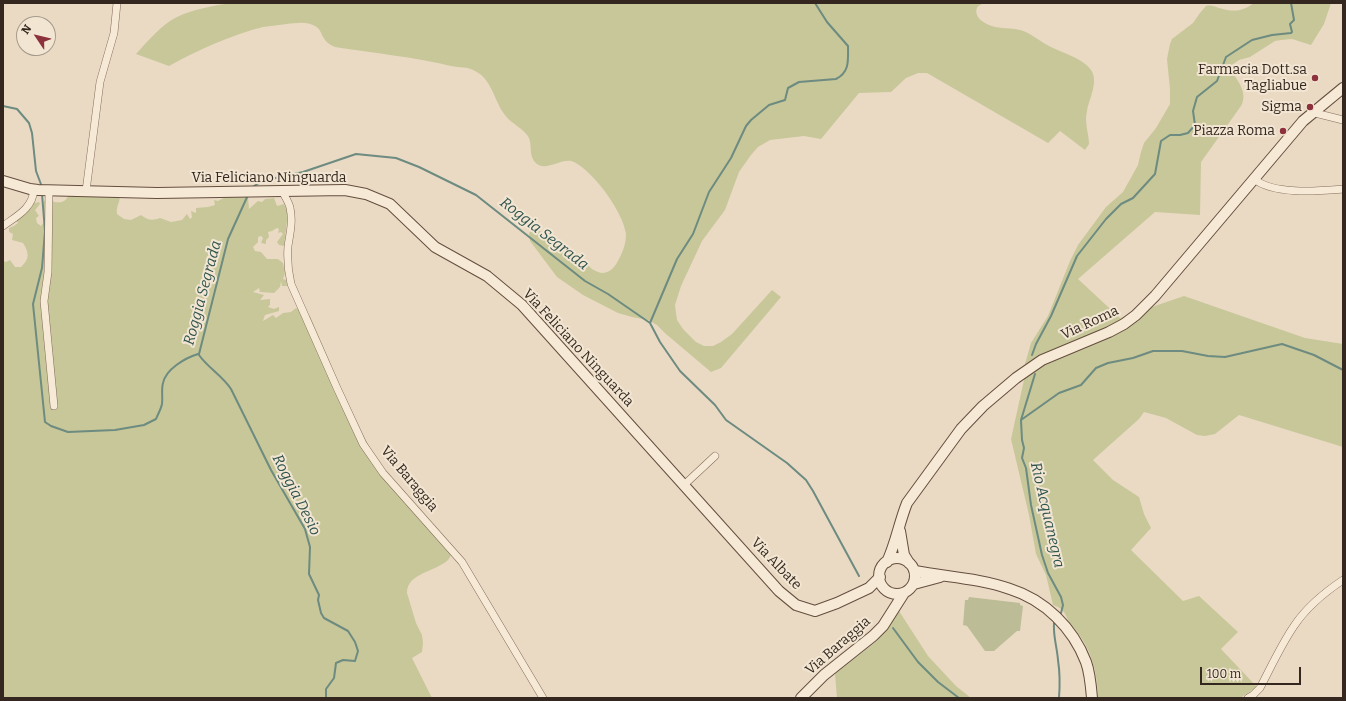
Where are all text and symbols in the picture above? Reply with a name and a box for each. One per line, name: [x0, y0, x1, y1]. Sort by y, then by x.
north arrow: [16, 16, 56, 56]
text: N: [19, 22, 34, 37]
place label: Farmacia Dott.sa Tagliabue: [1198, 62, 1307, 94]
marker: Farmacia Dott.sa Tagliabue: [1310, 73, 1320, 83]
place label: Sigma: [1261, 99, 1302, 115]
marker: Sigma: [1305, 102, 1315, 112]
place label: Piazza Roma: [1193, 123, 1275, 139]
marker: Piazza Roma: [1278, 126, 1288, 136]
street label: Via Feliciano Ninguarda: [192, 170, 346, 186]
water label: Roggia Segrada: [496, 194, 592, 274]
water label: Roggia Segrada: [180, 239, 226, 347]
street label: Via Feliciano Ninguarda: [519, 286, 637, 410]
street label: Via Roma: [1059, 302, 1121, 344]
street label: Via Baraggia: [377, 443, 441, 515]
water label: Roggia Desio: [268, 451, 324, 539]
water label: Rio Acquanegra: [1026, 460, 1068, 570]
street label: Via Albate: [747, 535, 805, 593]
street label: Via Baraggia: [802, 613, 874, 679]
scale bar: [1202, 659, 1303, 685]
text: 100 m: [1207, 667, 1241, 681]

